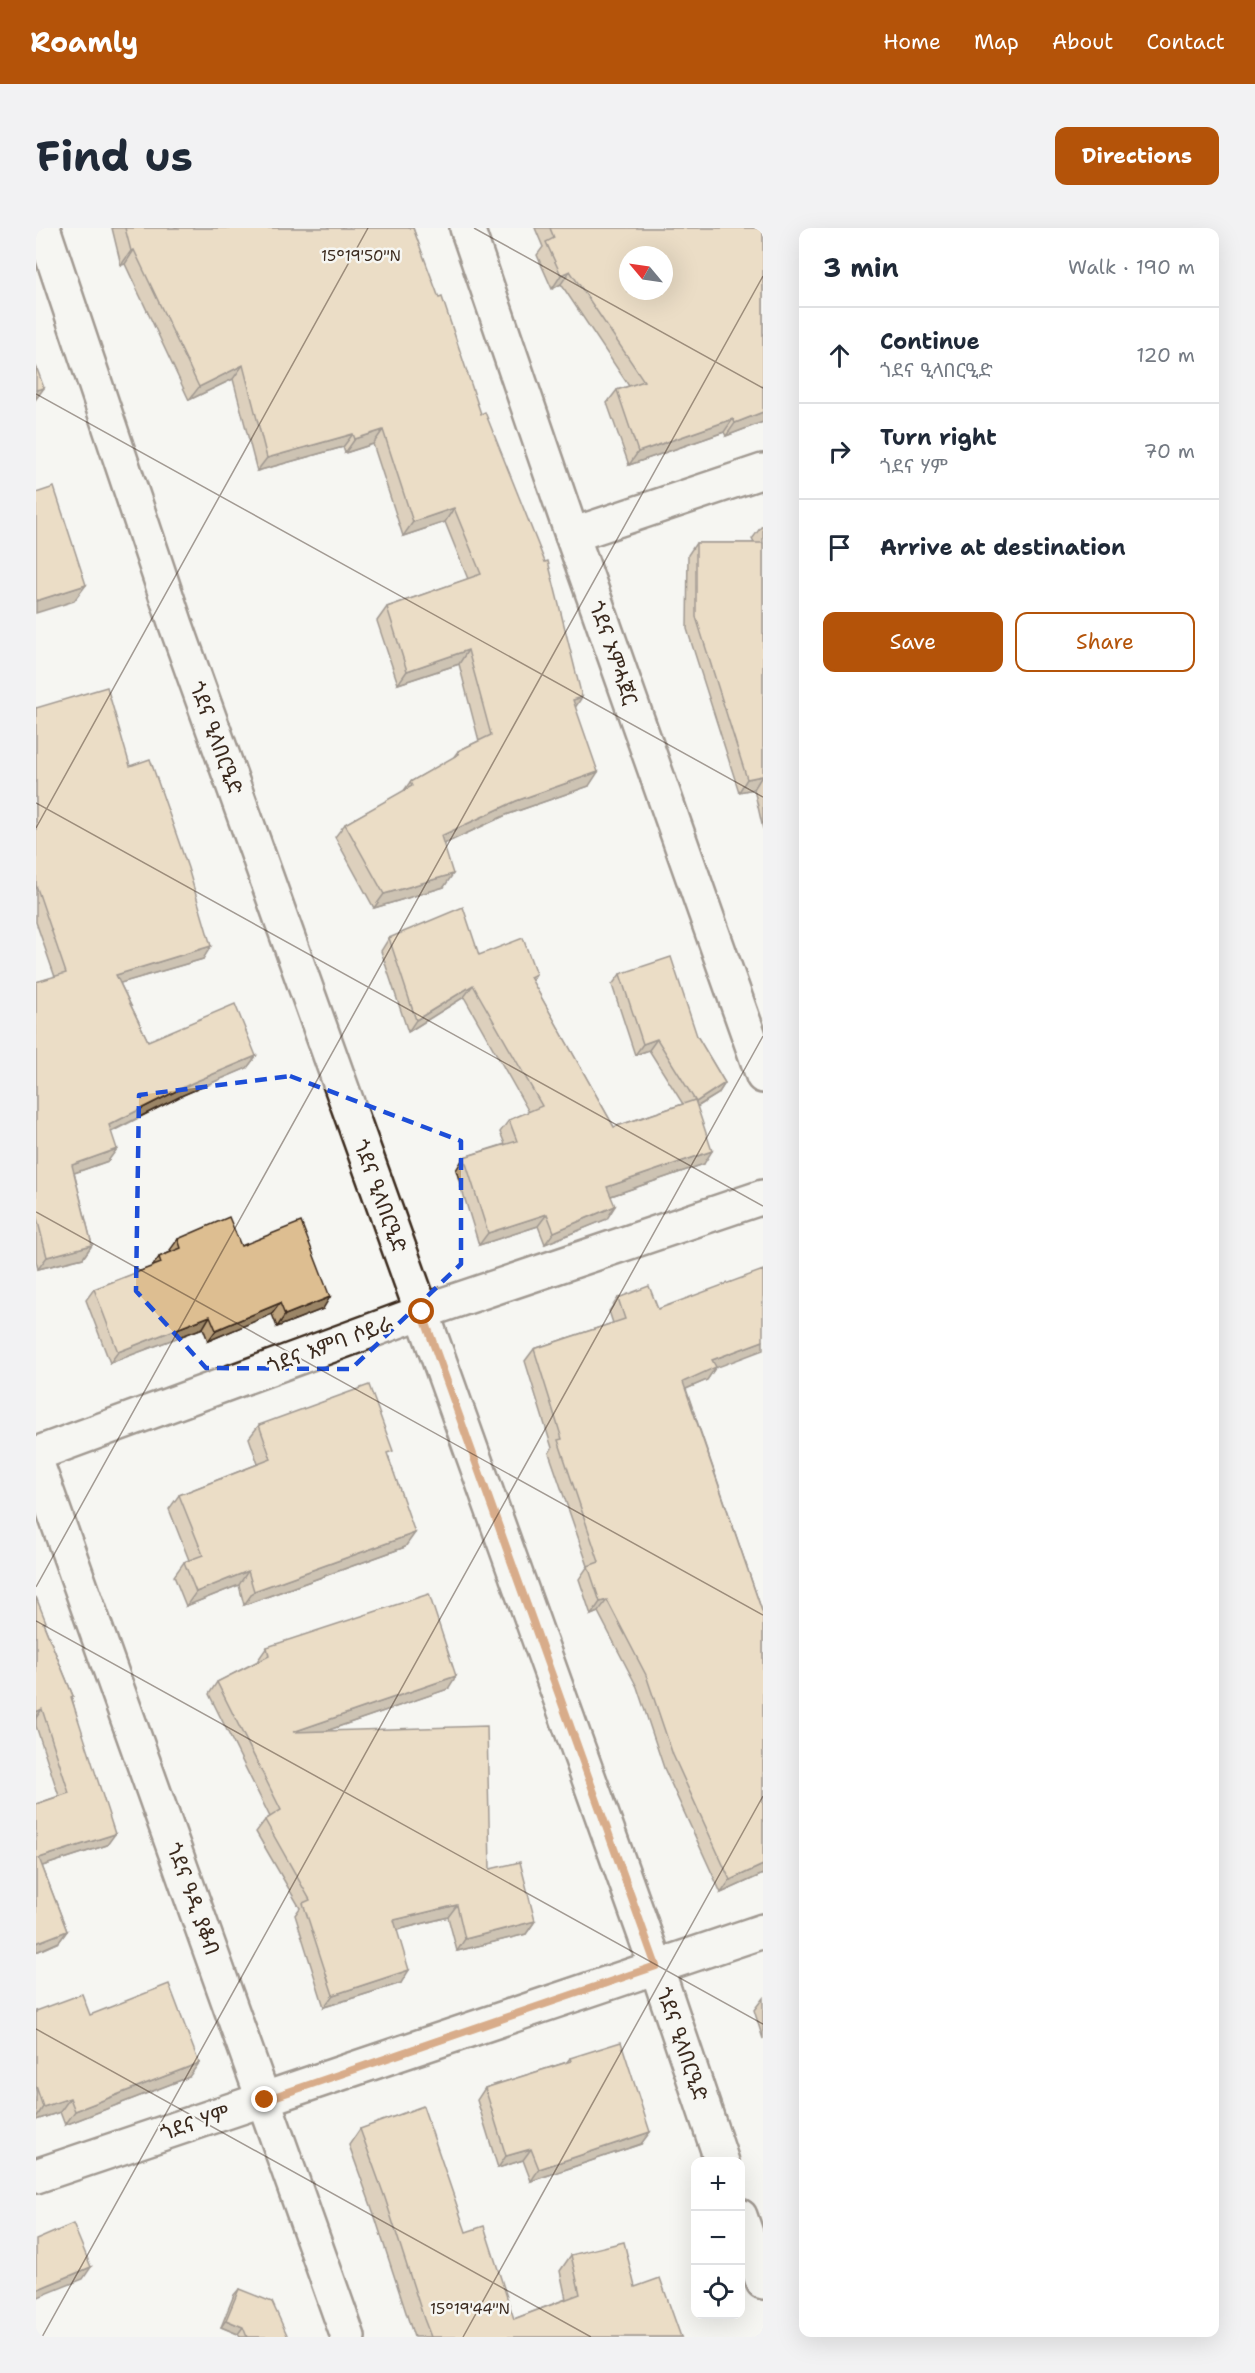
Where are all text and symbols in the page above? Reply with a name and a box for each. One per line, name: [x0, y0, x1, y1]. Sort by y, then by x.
text: Roamly: [30, 23, 138, 61]
text: Home: [883, 28, 941, 56]
text: Map: [974, 28, 1019, 56]
text: About: [1052, 28, 1113, 56]
text: Contact: [1146, 28, 1225, 56]
button: Directions: [1055, 127, 1219, 185]
text: Find us: [36, 128, 193, 184]
text: 15°19'50"N: [321, 246, 401, 266]
north arrow: [619, 246, 673, 300]
text: 3 min: [823, 250, 899, 285]
text: Walk · 190 m: [1068, 254, 1195, 280]
text: Continue: [880, 327, 980, 356]
icon: ahead: [823, 339, 856, 372]
text: 120 m: [1136, 342, 1195, 368]
text: ጎደና ዒላበርዒድ: [880, 357, 993, 383]
text: Turn right: [880, 423, 997, 452]
icon: right: [823, 435, 856, 468]
text: 70 m: [1143, 438, 1195, 464]
text: ጎደና ሃም: [880, 453, 948, 479]
icon: arrive: [823, 531, 856, 564]
text: Arrive at destination: [880, 533, 1126, 562]
street label: ጎደና ኦምሓጀር: [582, 597, 644, 709]
button: Save: [823, 612, 1003, 672]
button: Share: [1015, 612, 1195, 672]
street label: ጎደና ዒላበርዒድ: [183, 678, 249, 798]
street label: ጎደና ዒላበርዒድ: [347, 1136, 413, 1256]
route start: [408, 1298, 434, 1324]
street label: ጎደና እምባ ሶይራ: [263, 1309, 397, 1381]
street label: ጎደና ዓዲ ያቆብ: [160, 1839, 226, 1959]
street label: ጎደና ዒላበርዒድ: [649, 1983, 715, 2105]
route end: [251, 2086, 277, 2112]
street label: ጎደና ሃም: [157, 2099, 233, 2147]
map controls: [691, 2157, 745, 2319]
button: +: [691, 2157, 745, 2211]
button: −: [691, 2211, 745, 2265]
button: locate: [691, 2265, 745, 2319]
text: 15°19'44"N: [430, 2299, 510, 2319]

